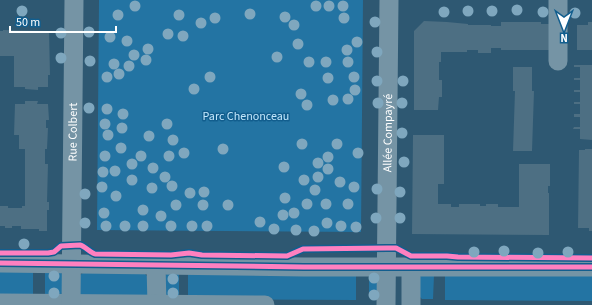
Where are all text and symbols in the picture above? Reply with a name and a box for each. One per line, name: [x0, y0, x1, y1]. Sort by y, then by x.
scale bar: [10, 8, 116, 34]
north arrow: [544, 8, 584, 48]
text: 50 m: [16, 14, 40, 31]
text: N: [560, 30, 568, 45]
street label: Allée Compayré: [379, 94, 397, 172]
street label: Rue Colbert: [64, 102, 81, 162]
park label: Parc Chenonceau: [203, 108, 289, 125]

